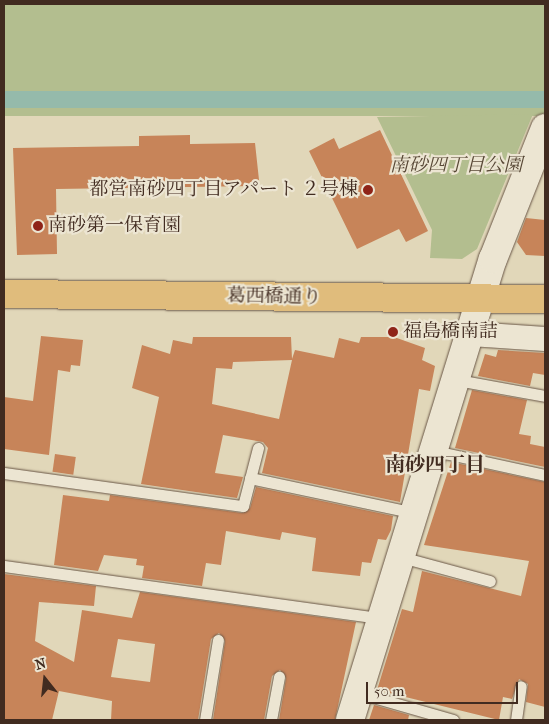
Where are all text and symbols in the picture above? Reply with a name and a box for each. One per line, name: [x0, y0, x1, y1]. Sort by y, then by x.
park label: 南砂四丁目公園: [390, 155, 522, 177]
place label: 都営南砂四丁目アパート ２号棟: [88, 179, 358, 201]
marker: 都営南砂四丁目アパート ２号棟: [362, 184, 374, 196]
place label: 南砂第一保育園: [48, 215, 181, 237]
marker: 南砂第一保育園: [32, 220, 44, 232]
street label: 葛西橋通り: [226, 285, 322, 309]
place label: 福島橋南詰: [403, 321, 498, 343]
marker: 福島橋南詰: [387, 326, 399, 338]
district label: 南砂四丁目: [385, 452, 485, 476]
north arrow: [20, 654, 70, 704]
text: N: [33, 654, 48, 674]
scale bar: [369, 672, 522, 704]
text: 50 m: [374, 682, 404, 700]

